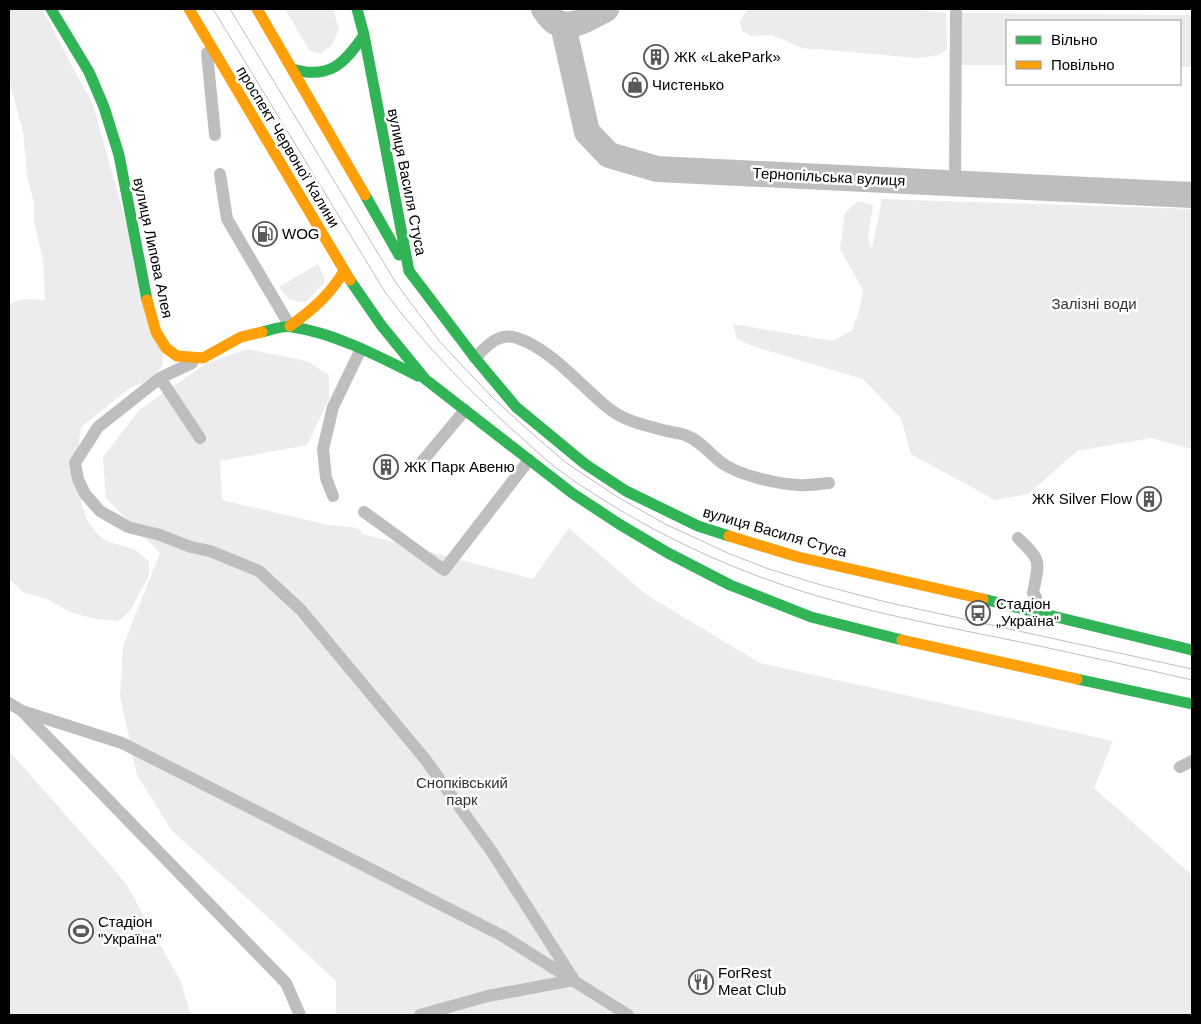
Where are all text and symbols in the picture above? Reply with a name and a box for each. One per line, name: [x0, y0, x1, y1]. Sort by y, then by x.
legend: [1006, 20, 1181, 85]
text: Вільно: [1051, 31, 1098, 48]
building icon: ЖК «LakePark»: [643, 44, 669, 70]
place label: ЖК «LakePark»: [674, 48, 781, 65]
text: Повільно: [1051, 56, 1115, 73]
street label: проспект Червоної Калини: [233, 63, 343, 230]
shop icon: Чистенько: [622, 72, 648, 98]
place label: Чистенько: [652, 76, 724, 93]
street label: вулиця Василя Стуса: [385, 107, 430, 257]
street label: Тернопільська вулиця: [752, 164, 906, 189]
street label: вулиця Липова Алея: [130, 176, 177, 320]
fuel station icon: WOG: [252, 221, 278, 247]
place label: WOG: [282, 225, 320, 242]
park label: Залізні води: [1051, 295, 1137, 312]
building icon: ЖК Парк Авеню: [373, 454, 399, 480]
place label: ЖК Парк Авеню: [404, 458, 515, 475]
building icon: ЖК Silver Flow: [1136, 486, 1162, 512]
place label: ЖК Silver Flow: [1032, 490, 1132, 507]
street label: вулиця Василя Стуса: [701, 503, 850, 560]
place label: Стадіон „Україна“: [996, 595, 1059, 629]
bus stop icon: Стадіон „Україна“: [965, 600, 991, 626]
park label: Снопківський парк: [416, 774, 508, 808]
place label: Стадіон "Україна": [98, 913, 162, 947]
sports icon: Стадіон "Україна": [68, 918, 94, 944]
place label: ForRest Meat Club: [718, 964, 786, 998]
restaurant icon: ForRest Meat Club: [688, 969, 714, 995]

